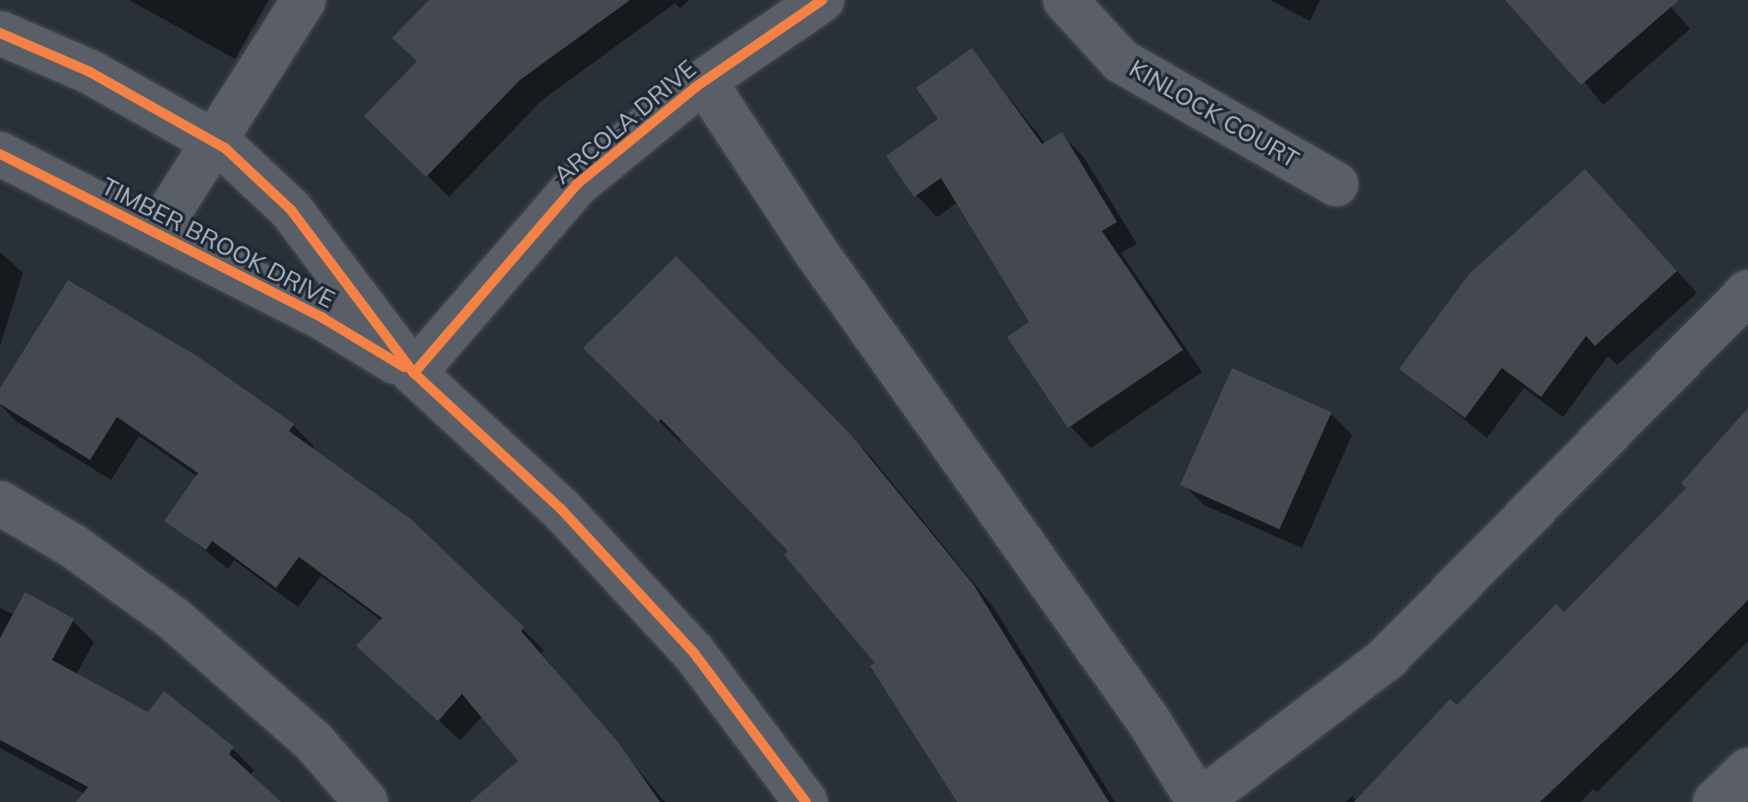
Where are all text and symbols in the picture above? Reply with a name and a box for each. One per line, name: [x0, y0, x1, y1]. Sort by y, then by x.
street label: ARCOLA DRIVE: [548, 54, 702, 190]
street label: KINLOCK COURT: [1124, 54, 1304, 174]
street label: TIMBER BROOK DRIVE: [97, 172, 339, 314]

